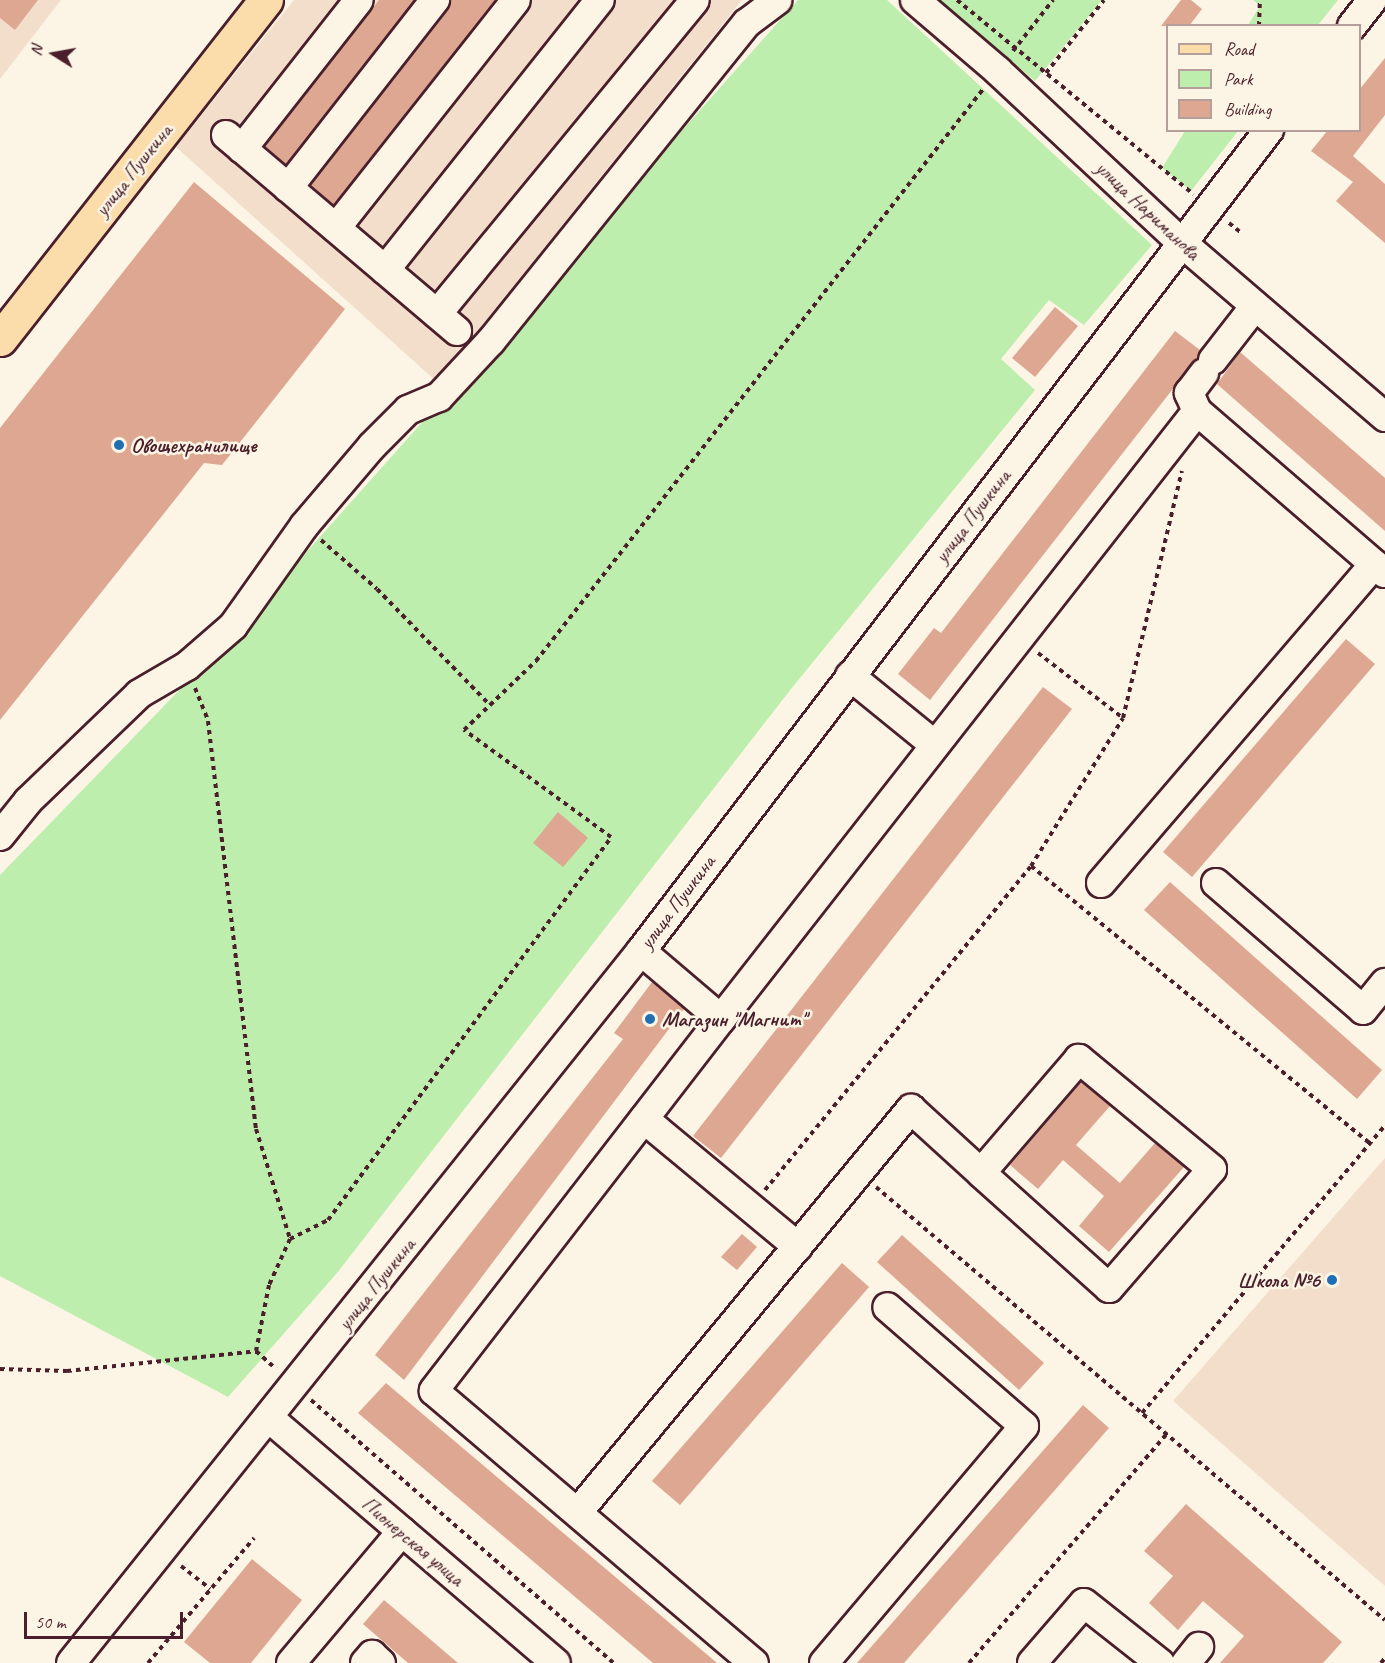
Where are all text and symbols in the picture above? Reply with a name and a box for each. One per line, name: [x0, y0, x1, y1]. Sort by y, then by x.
north arrow: [24, 24, 84, 84]
legend: [1166, 24, 1361, 132]
text: Road: [1224, 38, 1254, 60]
text: N: [26, 44, 47, 57]
text: Park: [1224, 68, 1253, 90]
text: Building: [1224, 98, 1271, 120]
street label: улица Пушкина: [89, 118, 177, 222]
street label: улица Нариманова: [1090, 155, 1206, 265]
place label: Овощехранилище: [131, 432, 257, 458]
marker: Овощехранилище: [112, 438, 126, 452]
street label: улица Пушкина: [928, 464, 1016, 568]
street label: улица Пушкина: [633, 850, 721, 954]
place label: Магазин "Магнит": [662, 1006, 806, 1032]
marker: Магазин "Магнит": [643, 1012, 657, 1026]
street label: улица Пушкина: [332, 1232, 420, 1336]
place label: Школа №6: [1238, 1267, 1320, 1293]
marker: Школа №6: [1325, 1273, 1339, 1287]
street label: Пионерская улица: [356, 1490, 470, 1592]
scale bar: [27, 1600, 186, 1638]
text: 50 m: [35, 1611, 66, 1633]

